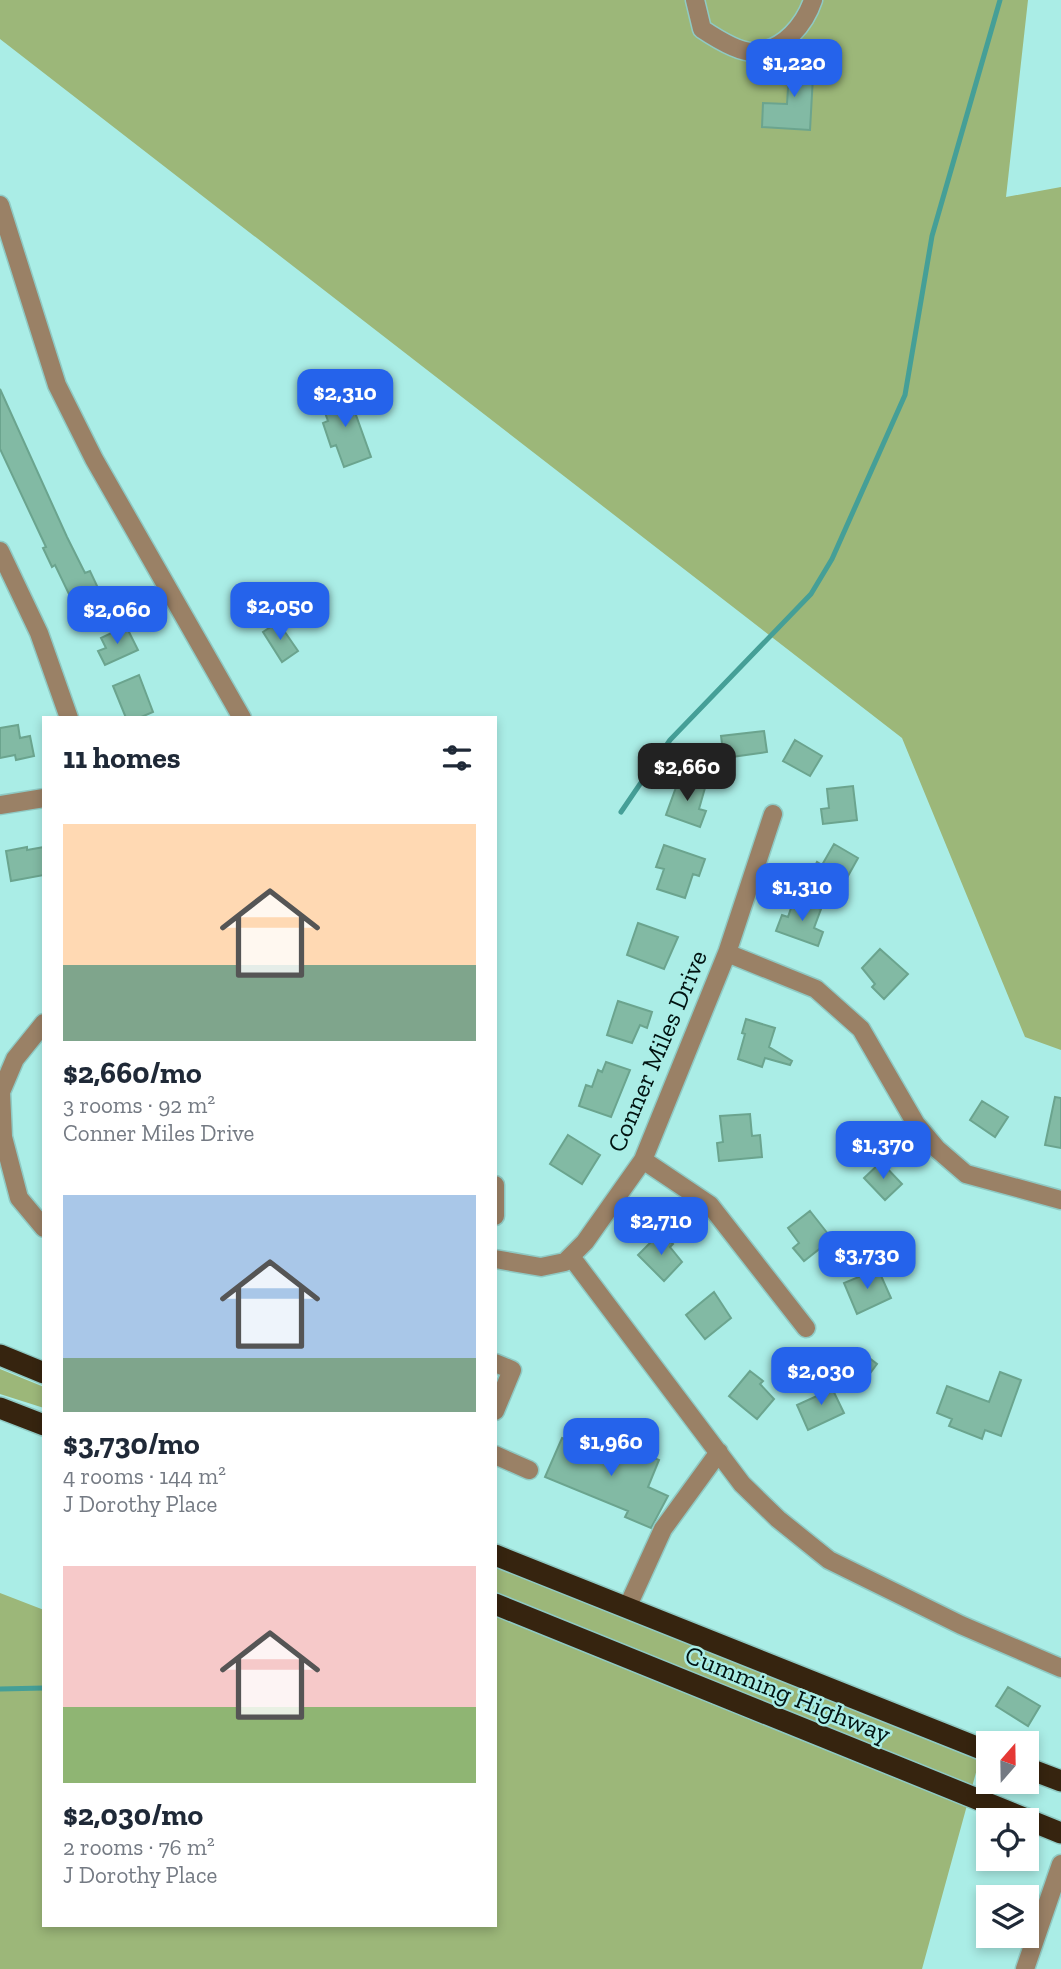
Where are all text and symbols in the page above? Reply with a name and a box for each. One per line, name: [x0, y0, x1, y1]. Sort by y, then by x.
pin: $1,220: [737, 40, 851, 99]
text: $1,220: [762, 48, 826, 76]
pin: $2,310: [288, 370, 402, 429]
text: $2,310: [313, 378, 377, 406]
pin: $2,050: [223, 582, 337, 642]
pin: $2,060: [60, 586, 174, 646]
text: $2,050: [246, 591, 314, 619]
text: $2,060: [83, 595, 151, 623]
icon: filters: [438, 739, 476, 777]
text: 11 homes: [63, 740, 181, 776]
pin: $2,660: [630, 744, 744, 803]
text: $2,660: [654, 752, 720, 780]
pin: $1,310: [745, 864, 859, 923]
icon: home: [207, 870, 333, 996]
text: $1,310: [772, 872, 832, 900]
street label: Conner Miles Drive: [600, 945, 714, 1157]
text: $2,660/mo: [63, 1055, 202, 1091]
text: 3 rooms · 92 m²: [63, 1091, 215, 1119]
text: Conner Miles Drive: [63, 1119, 254, 1147]
pin: $1,370: [826, 1122, 940, 1181]
text: $1,370: [852, 1130, 914, 1158]
pin: $2,710: [604, 1198, 718, 1257]
text: $2,710: [630, 1206, 692, 1234]
pin: $3,730: [810, 1232, 924, 1291]
text: $3,730: [835, 1240, 899, 1268]
icon: home: [207, 1241, 333, 1367]
pin: $2,030: [764, 1348, 878, 1407]
text: $2,030: [787, 1356, 855, 1384]
pin: $1,960: [554, 1418, 668, 1478]
text: $3,730/mo: [63, 1426, 200, 1462]
text: $1,960: [579, 1427, 643, 1455]
text: 4 rooms · 144 m²: [63, 1462, 226, 1490]
text: J Dorothy Place: [63, 1490, 217, 1518]
icon: home: [207, 1612, 333, 1738]
street label: Cumming Highway: [680, 1638, 896, 1750]
north arrow: [976, 1731, 1040, 1794]
map controls: [976, 1731, 1039, 1948]
text: $2,030/mo: [63, 1797, 203, 1833]
button: locate: [976, 1808, 1039, 1871]
text: 2 rooms · 76 m²: [63, 1833, 215, 1861]
text: J Dorothy Place: [63, 1861, 217, 1889]
button: layers: [976, 1885, 1039, 1948]

